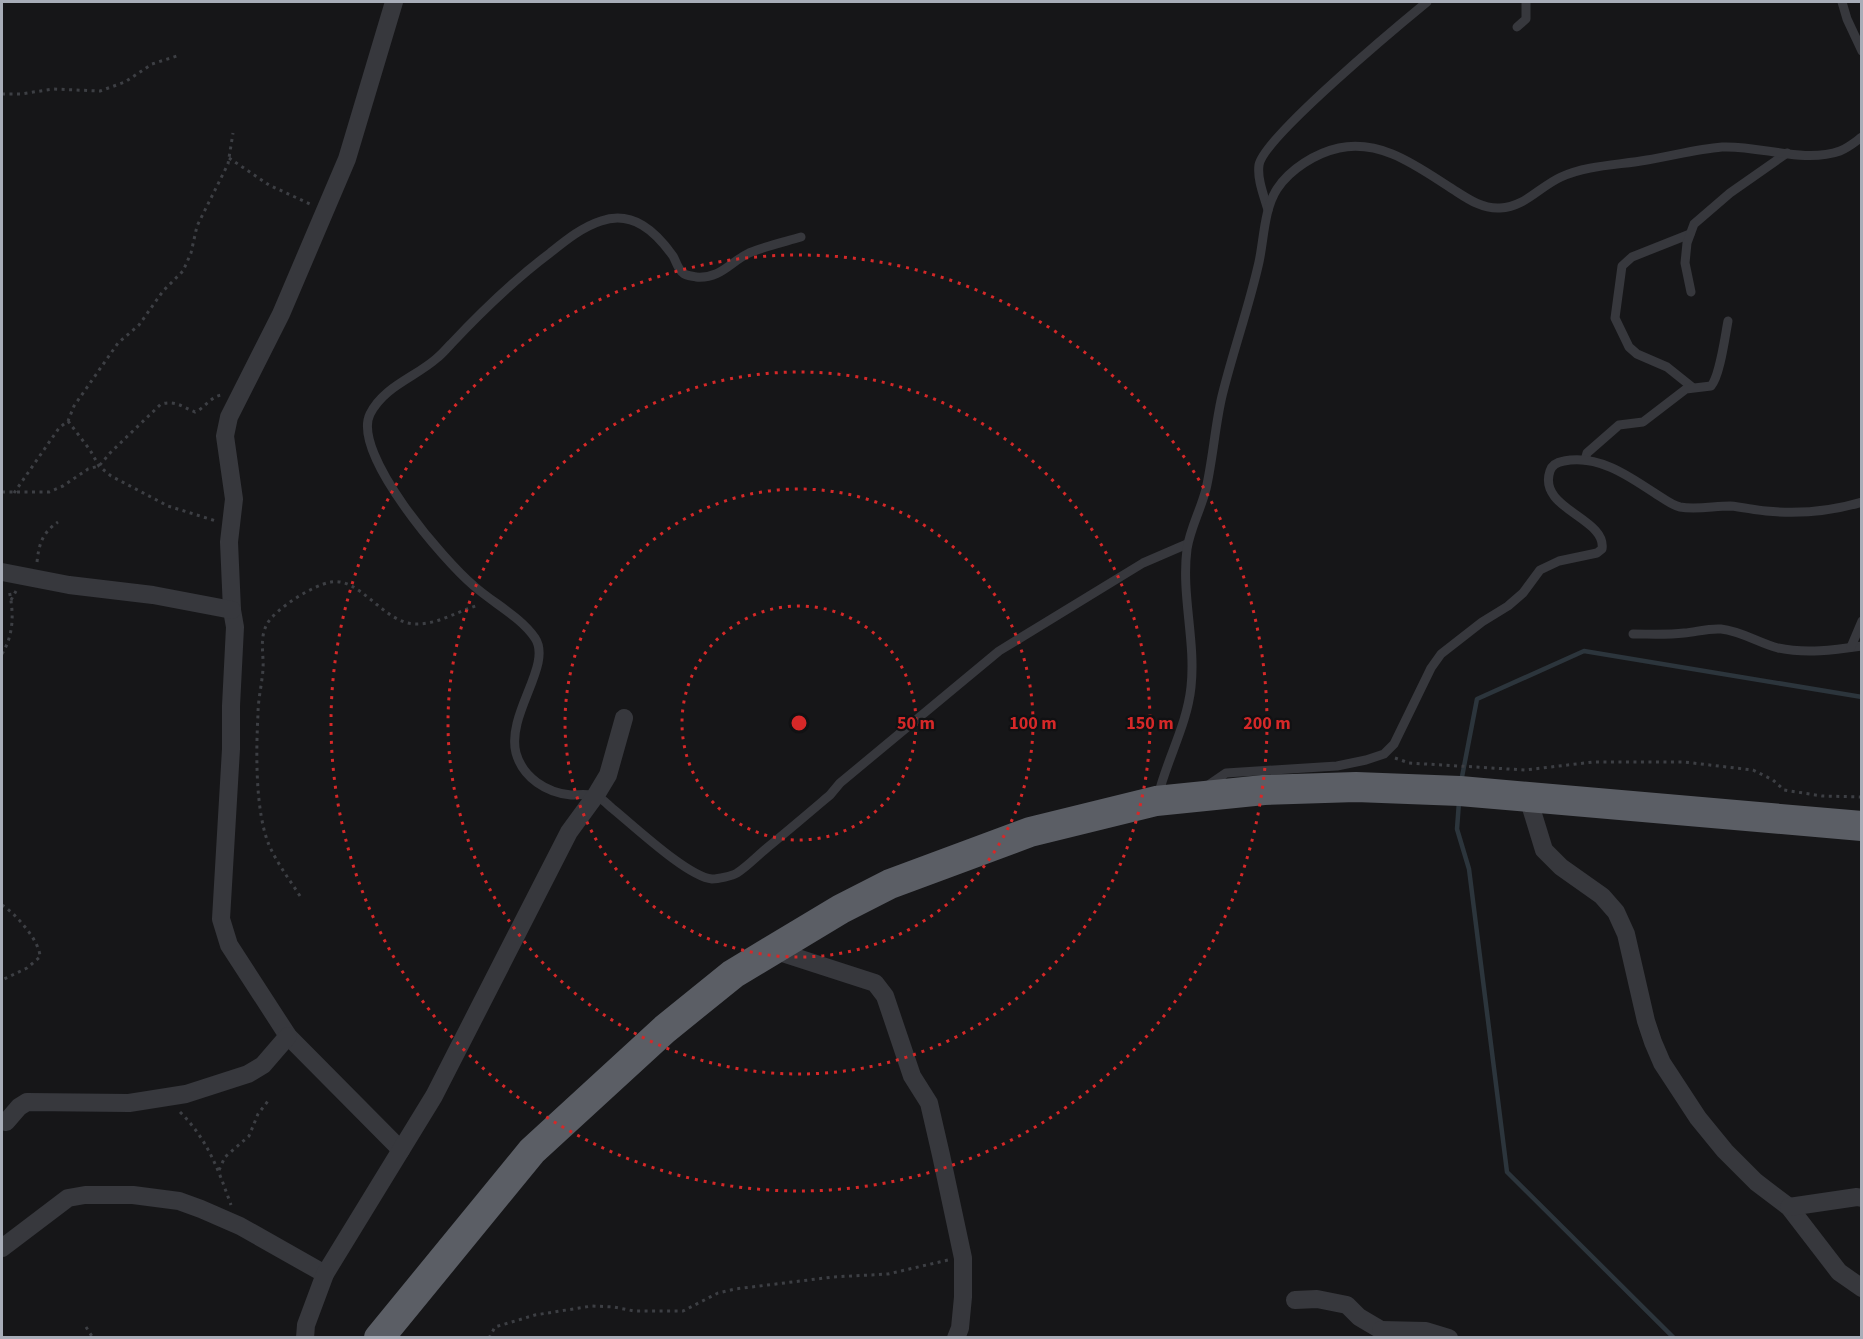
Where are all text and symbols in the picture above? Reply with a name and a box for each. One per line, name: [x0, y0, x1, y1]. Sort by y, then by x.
text: 50 m: [897, 711, 935, 736]
text: 100 m: [1009, 711, 1057, 736]
text: 150 m: [1126, 711, 1174, 736]
text: 200 m: [1243, 711, 1291, 736]
centre of rings: [789, 713, 809, 733]

